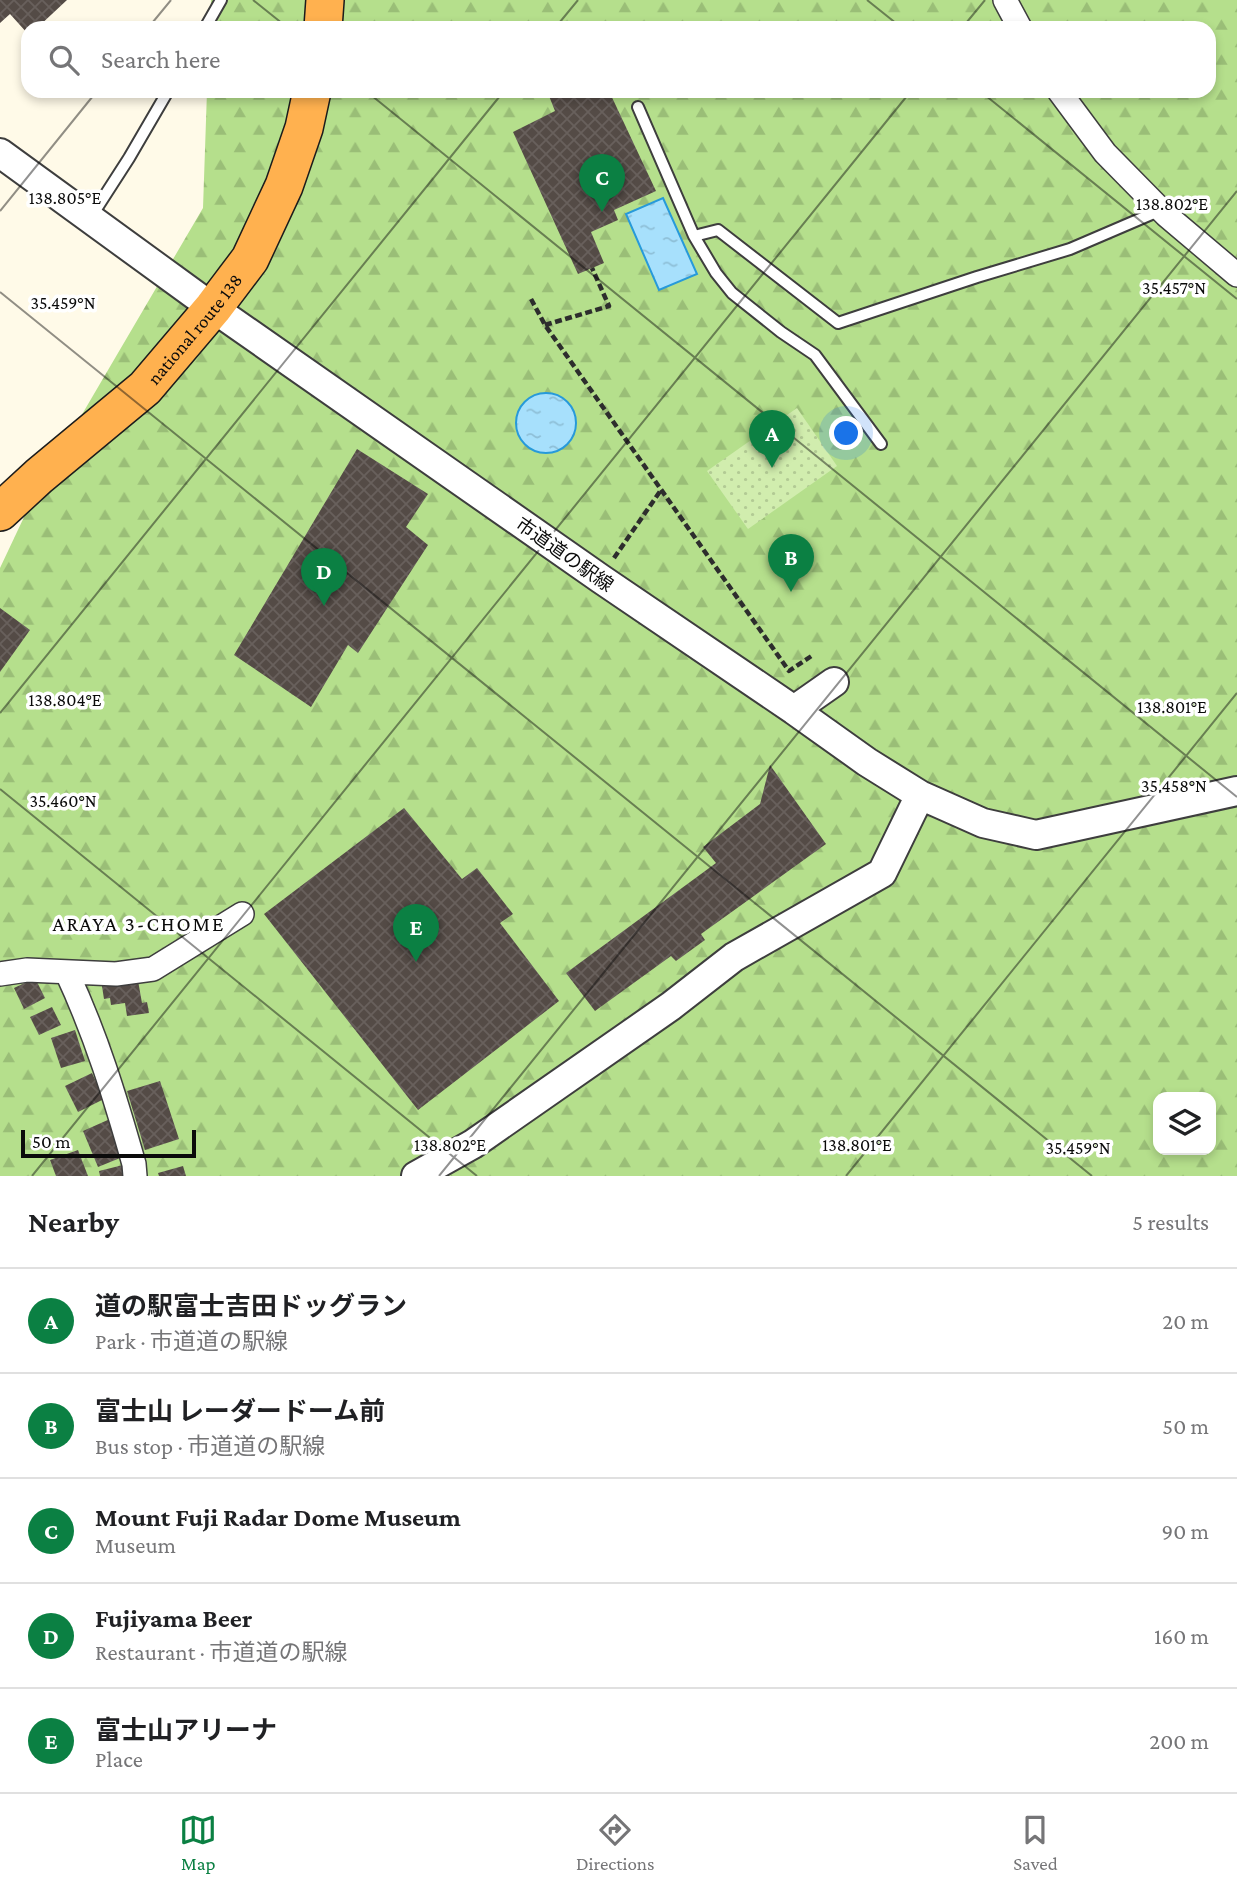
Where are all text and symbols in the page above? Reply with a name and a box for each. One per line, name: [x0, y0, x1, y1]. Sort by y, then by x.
search box: [21, 21, 1216, 98]
icon: search: [45, 41, 83, 79]
text: Search here: [101, 45, 220, 74]
pin: C: [579, 154, 625, 212]
text: 138.805°E: [29, 188, 101, 208]
text: 138.802°E: [1136, 194, 1208, 214]
street label: national route 138: [143, 270, 246, 388]
text: 35.457°N: [1142, 278, 1206, 298]
text: 35.459°N: [30, 293, 96, 313]
pin: A: [749, 410, 795, 468]
your location: [829, 416, 863, 450]
street label: 市道道の駅線: [512, 513, 617, 596]
pin: B: [768, 534, 814, 592]
pin: D: [301, 548, 347, 606]
text: 138.804°E: [28, 690, 102, 710]
text: 138.801°E: [1137, 697, 1207, 717]
text: 35.458°N: [1141, 776, 1207, 796]
text: 35.460°N: [29, 791, 97, 811]
pin: E: [393, 904, 439, 962]
district label: ARAYA 3-CHOME: [53, 912, 225, 936]
map controls: [1153, 1092, 1216, 1155]
button: layers: [1153, 1092, 1216, 1155]
scale bar: [21, 1127, 196, 1159]
text: 50 m: [32, 1131, 71, 1152]
text: 138.802°E: [414, 1135, 486, 1155]
text: 138.801°E: [822, 1135, 892, 1155]
text: 35.459°N: [1045, 1138, 1111, 1158]
text: Nearby: [28, 1205, 119, 1238]
text: 5 results: [1132, 1209, 1209, 1235]
text: 道の駅富士吉田ドッグラン: [95, 1292, 407, 1321]
text: A: [44, 1308, 58, 1334]
text: 20 m: [1162, 1308, 1209, 1334]
text: Park · 市道道の駅線: [95, 1328, 288, 1354]
text: 富士山 レーダードーム前: [95, 1397, 385, 1426]
text: B: [44, 1413, 58, 1439]
text: 50 m: [1162, 1413, 1209, 1439]
text: Bus stop · 市道道の駅線: [95, 1433, 325, 1459]
text: Mount Fuji Radar Dome Museum: [95, 1503, 461, 1532]
text: C: [44, 1518, 58, 1544]
text: 90 m: [1162, 1518, 1209, 1544]
text: Museum: [95, 1532, 176, 1558]
text: Fujiyama Beer: [95, 1604, 252, 1633]
text: D: [43, 1623, 59, 1649]
text: 160 m: [1154, 1623, 1209, 1649]
text: Restaurant · 市道道の駅線: [95, 1639, 347, 1665]
text: 富士山アリーナ: [95, 1716, 277, 1745]
text: E: [44, 1728, 58, 1754]
text: 200 m: [1149, 1728, 1209, 1754]
text: Place: [95, 1746, 143, 1772]
tab: Map: [179, 1811, 217, 1874]
tab: Directions: [576, 1811, 655, 1874]
tab: Saved: [1013, 1811, 1058, 1874]

